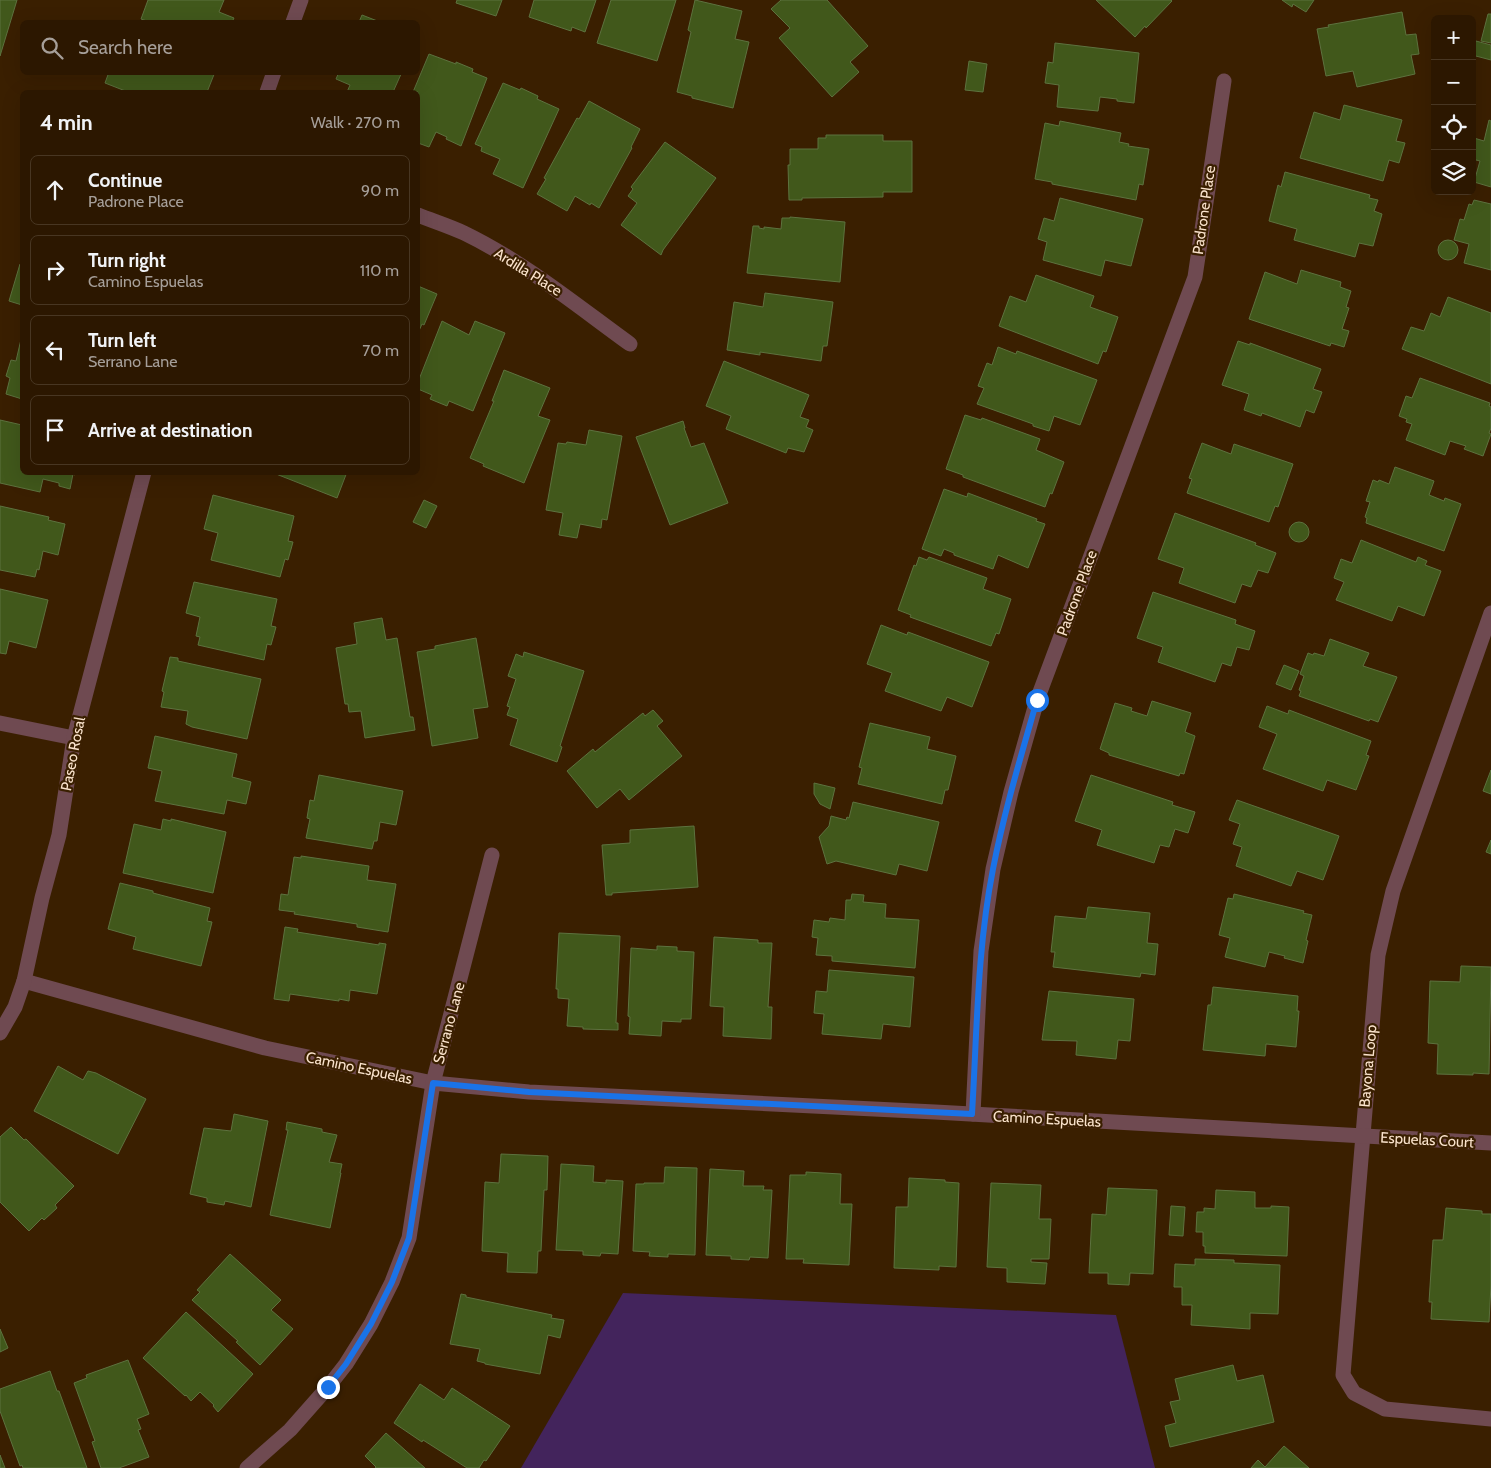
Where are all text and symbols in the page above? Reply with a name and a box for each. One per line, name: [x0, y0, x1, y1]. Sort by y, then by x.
map controls: [1431, 15, 1476, 195]
button: +: [1431, 15, 1476, 60]
search box: [20, 20, 420, 75]
icon: search: [38, 34, 66, 62]
text: Search here: [78, 36, 172, 59]
button: −: [1431, 60, 1476, 105]
button: locate: [1431, 105, 1476, 150]
text: 4 min: [40, 110, 93, 135]
text: Walk · 270 m: [311, 113, 400, 132]
button: layers: [1431, 150, 1476, 195]
street label: Padrone Place: [1189, 164, 1219, 256]
text: Continue: [88, 169, 162, 192]
icon: ahead: [41, 176, 69, 204]
text: 90 m: [361, 181, 399, 200]
text: Padrone Place: [88, 192, 184, 211]
street label: Ardilla Place: [491, 244, 566, 300]
text: Turn right: [88, 249, 166, 272]
icon: right: [41, 256, 69, 284]
text: 110 m: [360, 261, 399, 280]
text: Camino Espuelas: [88, 272, 203, 291]
text: Turn left: [88, 329, 156, 352]
icon: left: [41, 336, 69, 364]
text: 70 m: [362, 341, 399, 360]
text: Serrano Lane: [88, 352, 177, 371]
icon: arrive: [41, 416, 69, 444]
text: Arrive at destination: [88, 419, 252, 442]
street label: Padrone Place: [1053, 547, 1101, 638]
route start: [1026, 689, 1049, 712]
street label: Paseo Rosal: [57, 715, 89, 793]
street label: Serrano Lane: [429, 980, 469, 1066]
street label: Bayona Loop: [1355, 1024, 1381, 1108]
street label: Camino Espuelas: [304, 1048, 414, 1088]
street label: Camino Espuelas: [993, 1107, 1101, 1131]
street label: Espuelas Court: [1380, 1129, 1474, 1151]
route end: [317, 1376, 340, 1399]

